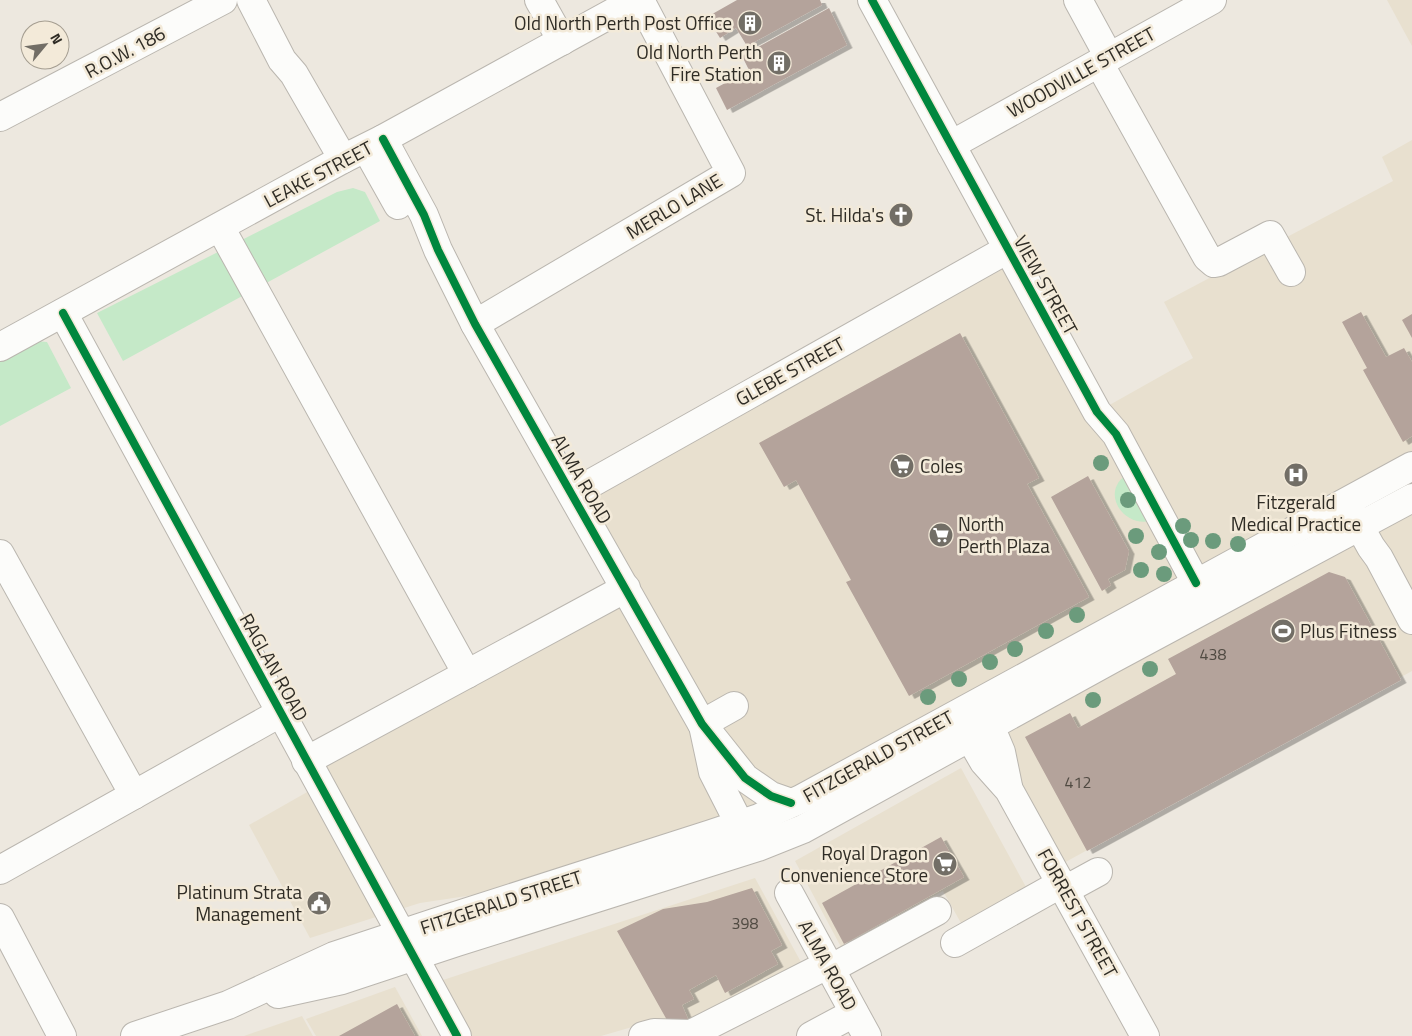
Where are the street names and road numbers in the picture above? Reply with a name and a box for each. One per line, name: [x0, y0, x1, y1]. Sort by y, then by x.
street label: R.O.W. 186: [79, 18, 170, 85]
street label: WOODVILLE STREET: [1001, 19, 1160, 124]
street label: LEAKE STREET: [258, 133, 377, 214]
street label: MERLO LANE: [620, 165, 727, 246]
street label: VIEW STREET: [1007, 230, 1086, 340]
street label: GLEBE STREET: [730, 329, 850, 413]
street label: ALMA ROAD: [545, 428, 620, 529]
street label: RAGLAN ROAD: [233, 608, 316, 726]
street label: FITZGERALD STREET: [797, 702, 958, 809]
street label: FORREST STREET: [1031, 843, 1126, 983]
street label: FITZGERALD STREET: [416, 862, 585, 941]
street label: ALMA ROAD: [792, 914, 865, 1015]

